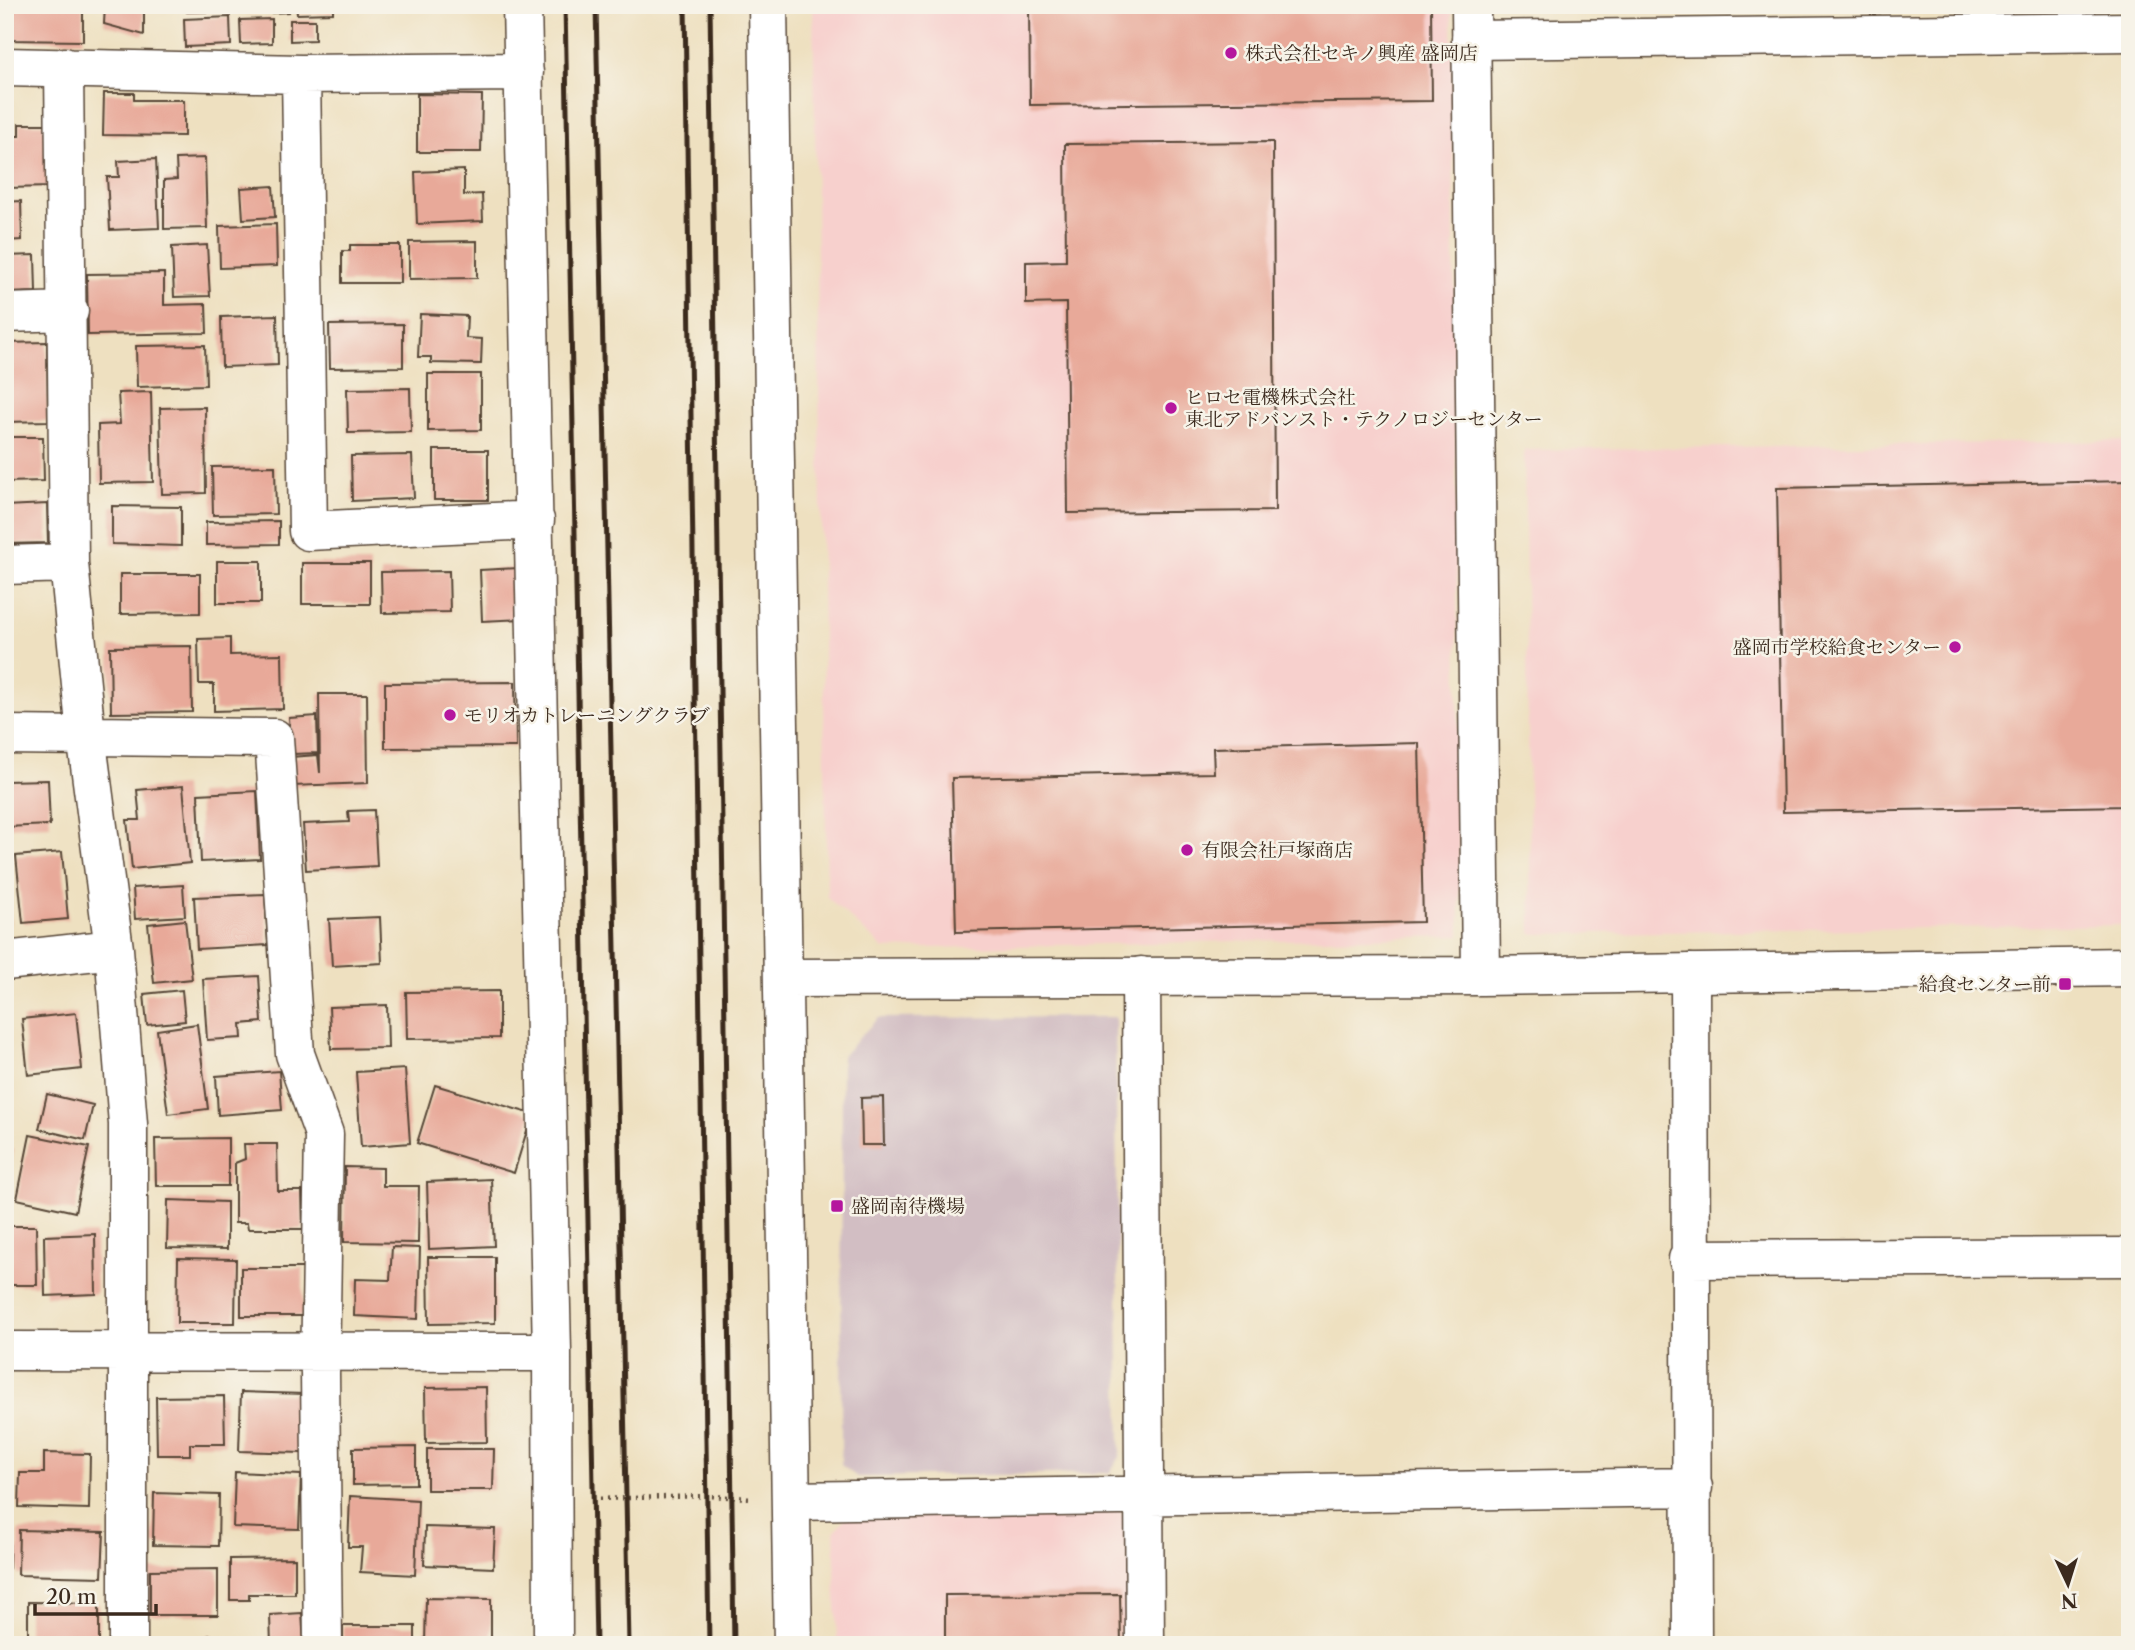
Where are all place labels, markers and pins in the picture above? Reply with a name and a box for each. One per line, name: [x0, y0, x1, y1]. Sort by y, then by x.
place label: 株式会社セキノ興産 盛岡店: [1245, 42, 1478, 65]
marker: 株式会社セキノ興産 盛岡店: [1223, 45, 1239, 61]
place label: ヒロセ電機株式会社 東北アドバンスト・テクノロジーセンター: [1185, 386, 1543, 431]
marker: ヒロセ電機株式会社 東北アドバンスト・テクノロジーセンター: [1163, 400, 1179, 416]
place label: 盛岡市学校給食センター: [1733, 636, 1941, 659]
marker: 盛岡市学校給食センター: [1947, 639, 1963, 655]
place label: モリオカトレーニングクラブ: [464, 704, 710, 727]
marker: モリオカトレーニングクラブ: [442, 707, 458, 723]
place label: 有限会社戸塚商店: [1201, 839, 1353, 862]
marker: 有限会社戸塚商店: [1179, 842, 1195, 858]
place label: 給食センター前: [1919, 973, 2051, 996]
marker: 給食センター前: [2057, 976, 2073, 992]
place label: 盛岡南待機場: [851, 1195, 965, 1218]
marker: 盛岡南待機場: [829, 1198, 845, 1214]

